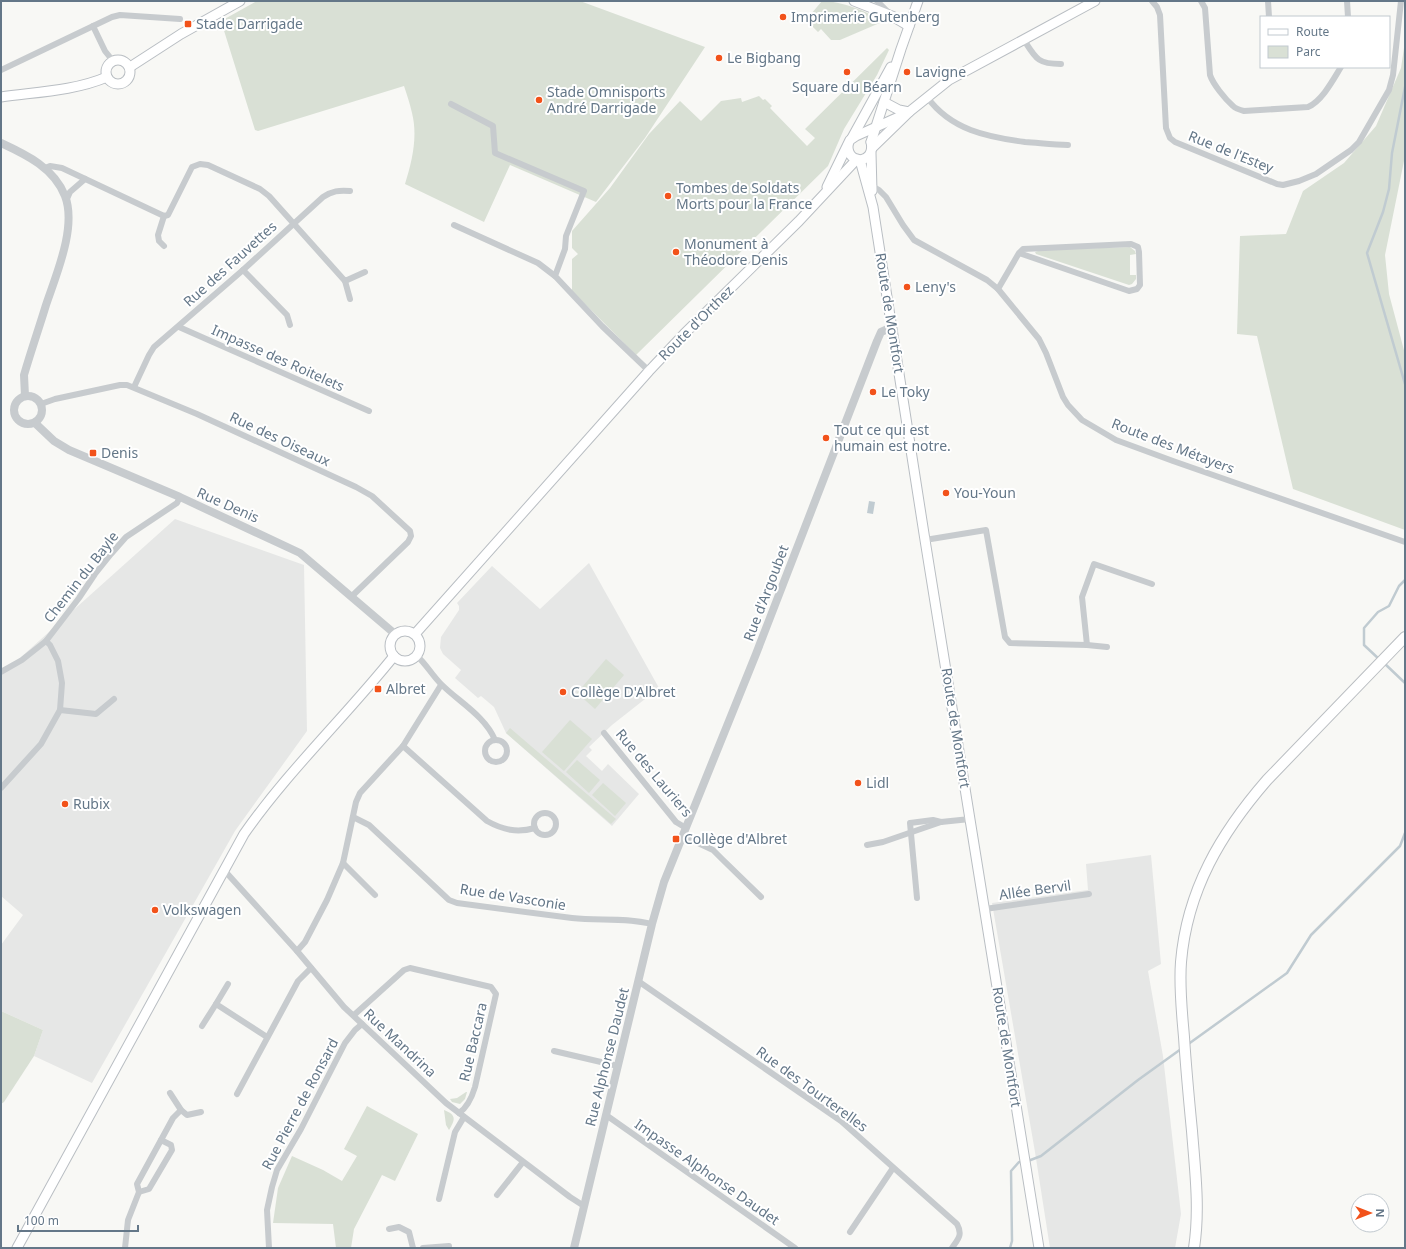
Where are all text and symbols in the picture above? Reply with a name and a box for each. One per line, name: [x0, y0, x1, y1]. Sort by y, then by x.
place label: Imprimerie Gutenberg: [791, 7, 940, 26]
marker: Imprimerie Gutenberg: [778, 12, 788, 22]
place label: Stade Darrigade: [196, 14, 303, 33]
legend: [1260, 16, 1390, 68]
marker: Stade Darrigade: [183, 19, 193, 29]
text: Route: [1296, 23, 1329, 40]
text: Parc: [1296, 43, 1321, 60]
place label: Le Bigbang: [727, 48, 801, 67]
marker: Le Bigbang: [714, 53, 724, 63]
place label: Lavigne: [915, 62, 966, 81]
marker: Square du Béarn: [842, 67, 852, 77]
marker: Lavigne: [902, 67, 912, 77]
place label: Square du Béarn: [792, 77, 902, 96]
place label: Stade Omnisports André Darrigade: [547, 82, 666, 117]
marker: Stade Omnisports André Darrigade: [534, 95, 544, 105]
street label: Rue de l'Estey: [1186, 126, 1277, 178]
place label: Tombes de Soldats Morts pour la France: [676, 178, 813, 213]
marker: Tombes de Soldats Morts pour la France: [663, 191, 673, 201]
street label: Rue des Fauvettes: [179, 216, 281, 311]
place label: Monument à Théodore Denis: [684, 234, 788, 269]
marker: Monument à Théodore Denis: [671, 247, 681, 257]
street label: Route de Montfort: [872, 251, 909, 374]
place label: Leny's: [915, 277, 956, 296]
street label: Route d'Orthez: [654, 281, 738, 364]
marker: Leny's: [902, 282, 912, 292]
street label: Impasse des Roitelets: [209, 320, 348, 395]
place label: Le Toky: [881, 382, 931, 401]
marker: Le Toky: [868, 387, 878, 397]
street label: Rue des Oiseaux: [227, 407, 334, 470]
street label: Route des Métayers: [1109, 413, 1238, 478]
place label: Tout ce qui est humain est notre.: [834, 420, 951, 455]
marker: Tout ce qui est humain est notre.: [821, 433, 831, 443]
place label: Denis: [101, 443, 138, 462]
marker: Denis: [88, 448, 98, 458]
street label: Rue Denis: [194, 482, 262, 527]
place label: You-Youn: [954, 483, 1016, 502]
marker: You-Youn: [941, 488, 951, 498]
street label: Chemin du Bayle: [39, 527, 122, 626]
street label: Rue d'Argoubet: [738, 542, 793, 644]
street label: Route de Montfort: [938, 666, 975, 789]
place label: Albret: [386, 679, 426, 698]
place label: Collège D'Albret: [571, 682, 676, 701]
marker: Albret: [373, 684, 383, 694]
marker: Collège D'Albret: [558, 687, 568, 697]
street label: Rue des Lauriers: [612, 725, 697, 821]
place label: Lidl: [866, 773, 889, 792]
marker: Lidl: [853, 778, 863, 788]
place label: Rubix: [73, 794, 111, 813]
marker: Rubix: [60, 799, 70, 809]
place label: Collège d'Albret: [684, 829, 787, 848]
marker: Collège d'Albret: [671, 834, 681, 844]
street label: Allée Bervil: [998, 875, 1072, 904]
street label: Rue de Vasconie: [459, 879, 568, 914]
place label: Volkswagen: [163, 900, 241, 919]
marker: Volkswagen: [150, 905, 160, 915]
street label: Route de Montfort: [989, 985, 1026, 1108]
street label: Rue Alphonse Daudet: [580, 986, 633, 1128]
street label: Rue Baccara: [454, 1001, 491, 1083]
street label: Rue Mandrina: [360, 1004, 441, 1081]
street label: Rue Pierre de Ronsard: [257, 1035, 342, 1173]
street label: Rue des Tourterelles: [753, 1042, 872, 1136]
street label: Impasse Alphonse Daudet: [631, 1114, 783, 1229]
north arrow: [1350, 1193, 1390, 1233]
scale bar: [18, 1207, 138, 1233]
text: N: [1373, 1209, 1388, 1217]
text: 100 m: [24, 1212, 59, 1229]

